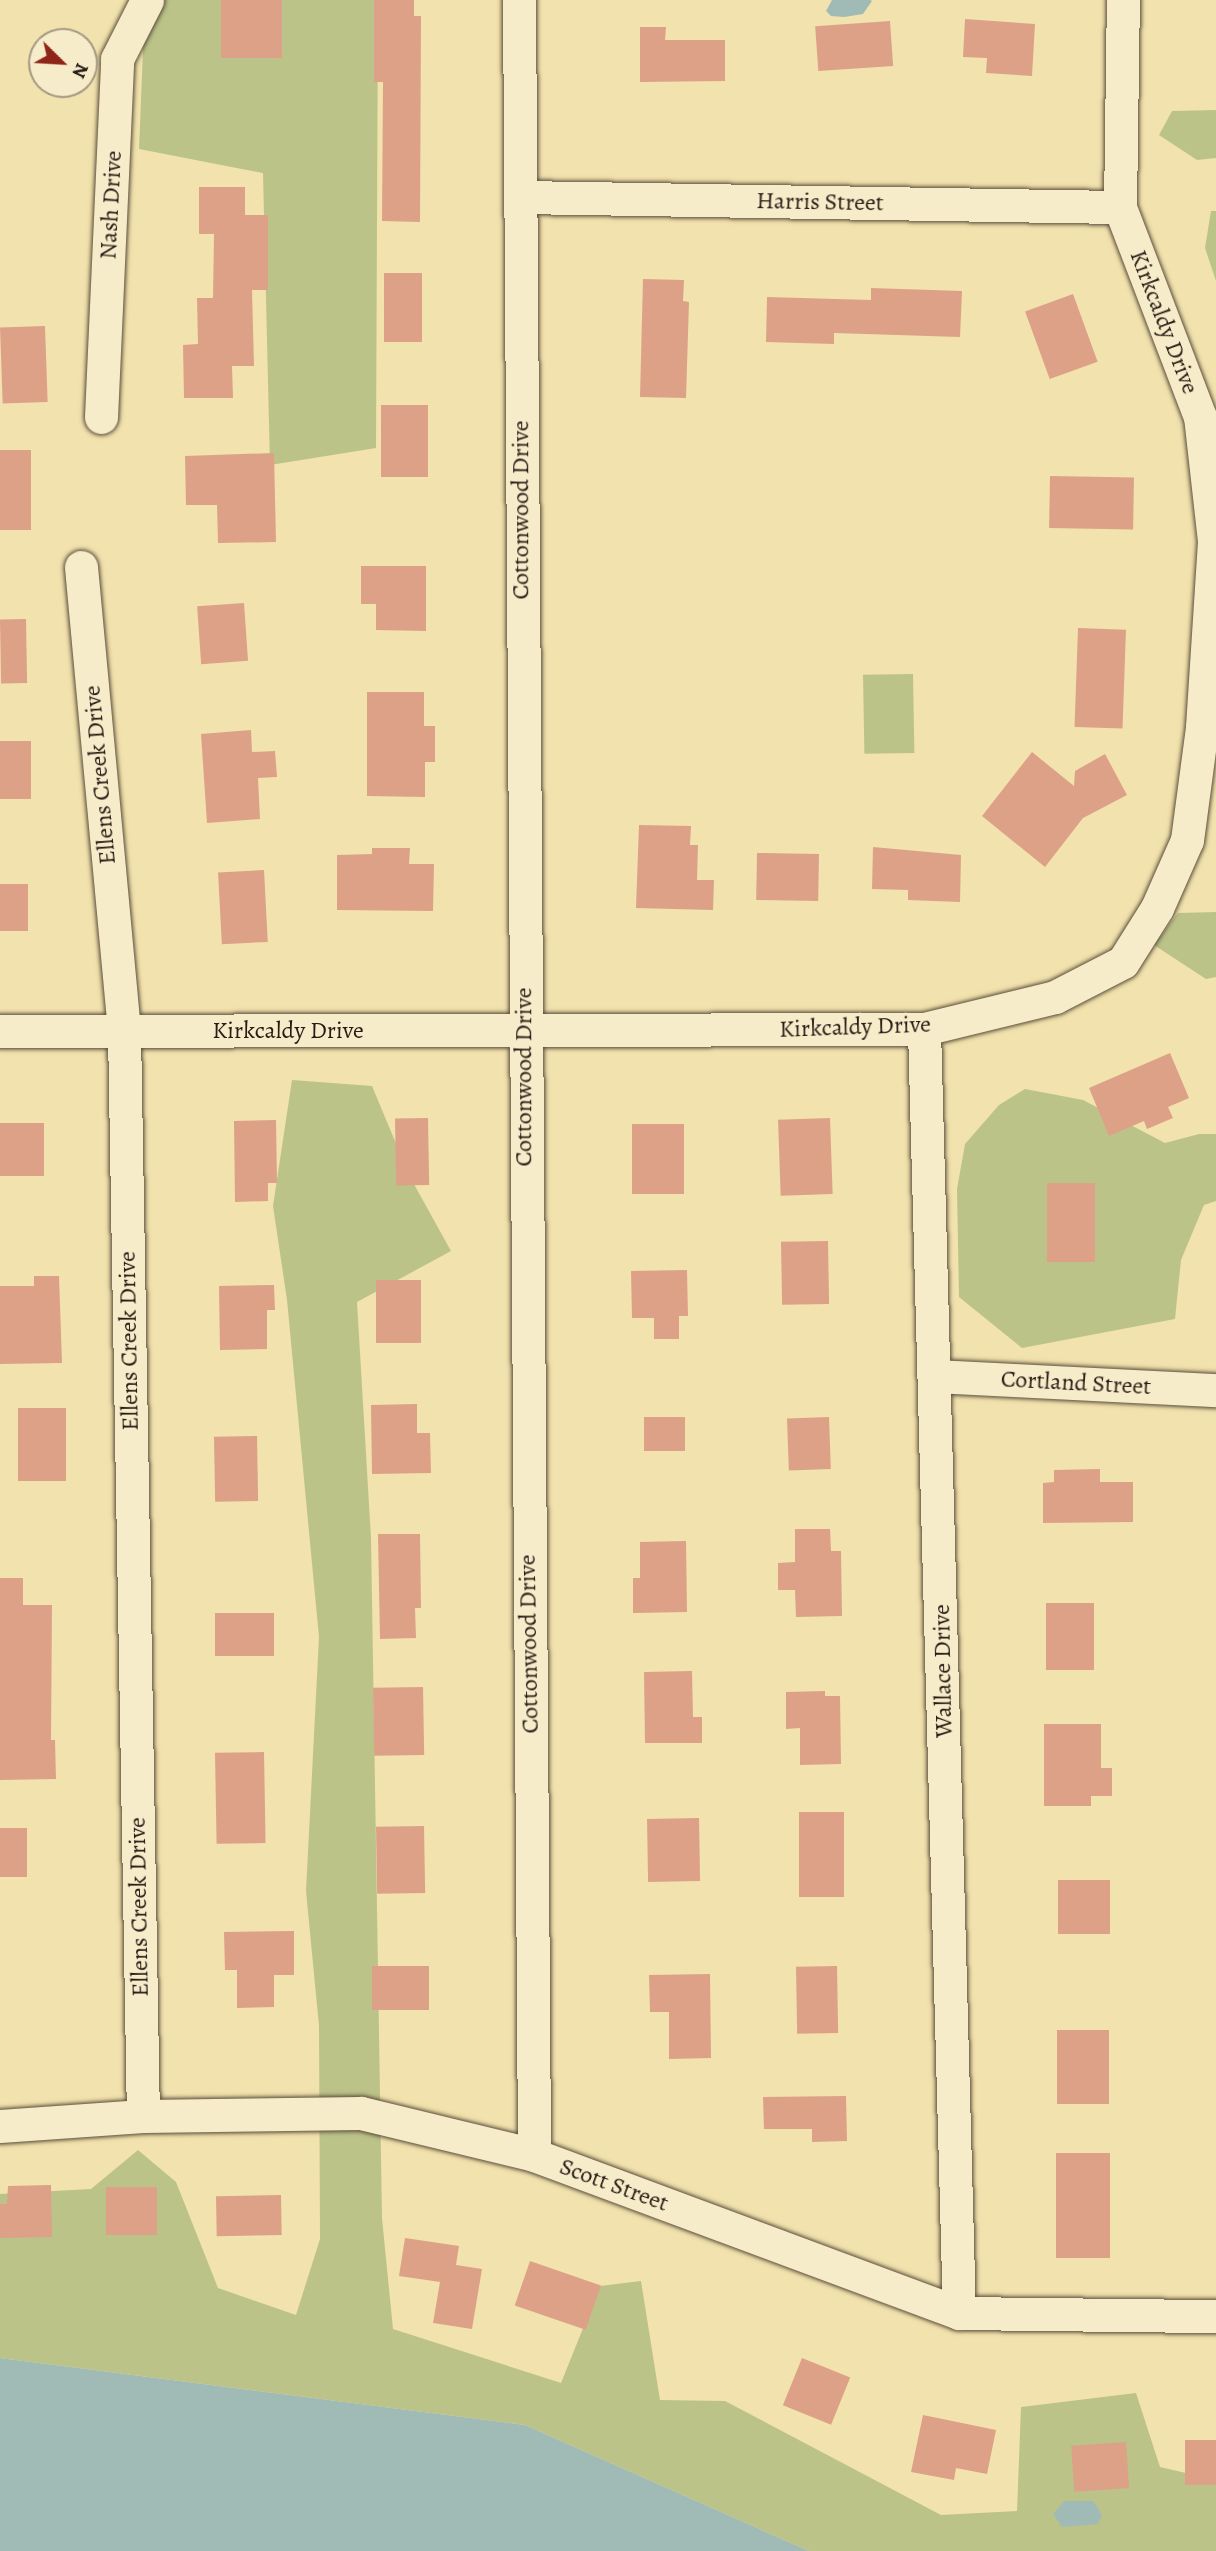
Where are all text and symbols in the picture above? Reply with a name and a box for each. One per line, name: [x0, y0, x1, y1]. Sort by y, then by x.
north arrow: [28, 28, 98, 98]
text: N: [66, 59, 95, 82]
street label: Nash Drive: [94, 150, 128, 260]
street label: Harris Street: [756, 186, 884, 218]
street label: Kirkcaldy Drive: [1123, 246, 1205, 398]
street label: Cottonwood Drive: [507, 421, 535, 599]
street label: Ellens Creek Drive: [78, 684, 122, 866]
street label: Cottonwood Drive: [510, 988, 538, 1166]
street label: Kirkcaldy Drive: [779, 1010, 931, 1044]
street label: Kirkcaldy Drive: [212, 1017, 364, 1045]
street label: Ellens Creek Drive: [113, 1251, 145, 1431]
street label: Cortland Street: [1000, 1365, 1152, 1401]
street label: Cottonwood Drive: [513, 1554, 545, 1734]
street label: Wallace Drive: [927, 1604, 959, 1738]
street label: Ellens Creek Drive: [123, 1817, 155, 1997]
street label: Scott Street: [556, 2152, 672, 2218]

